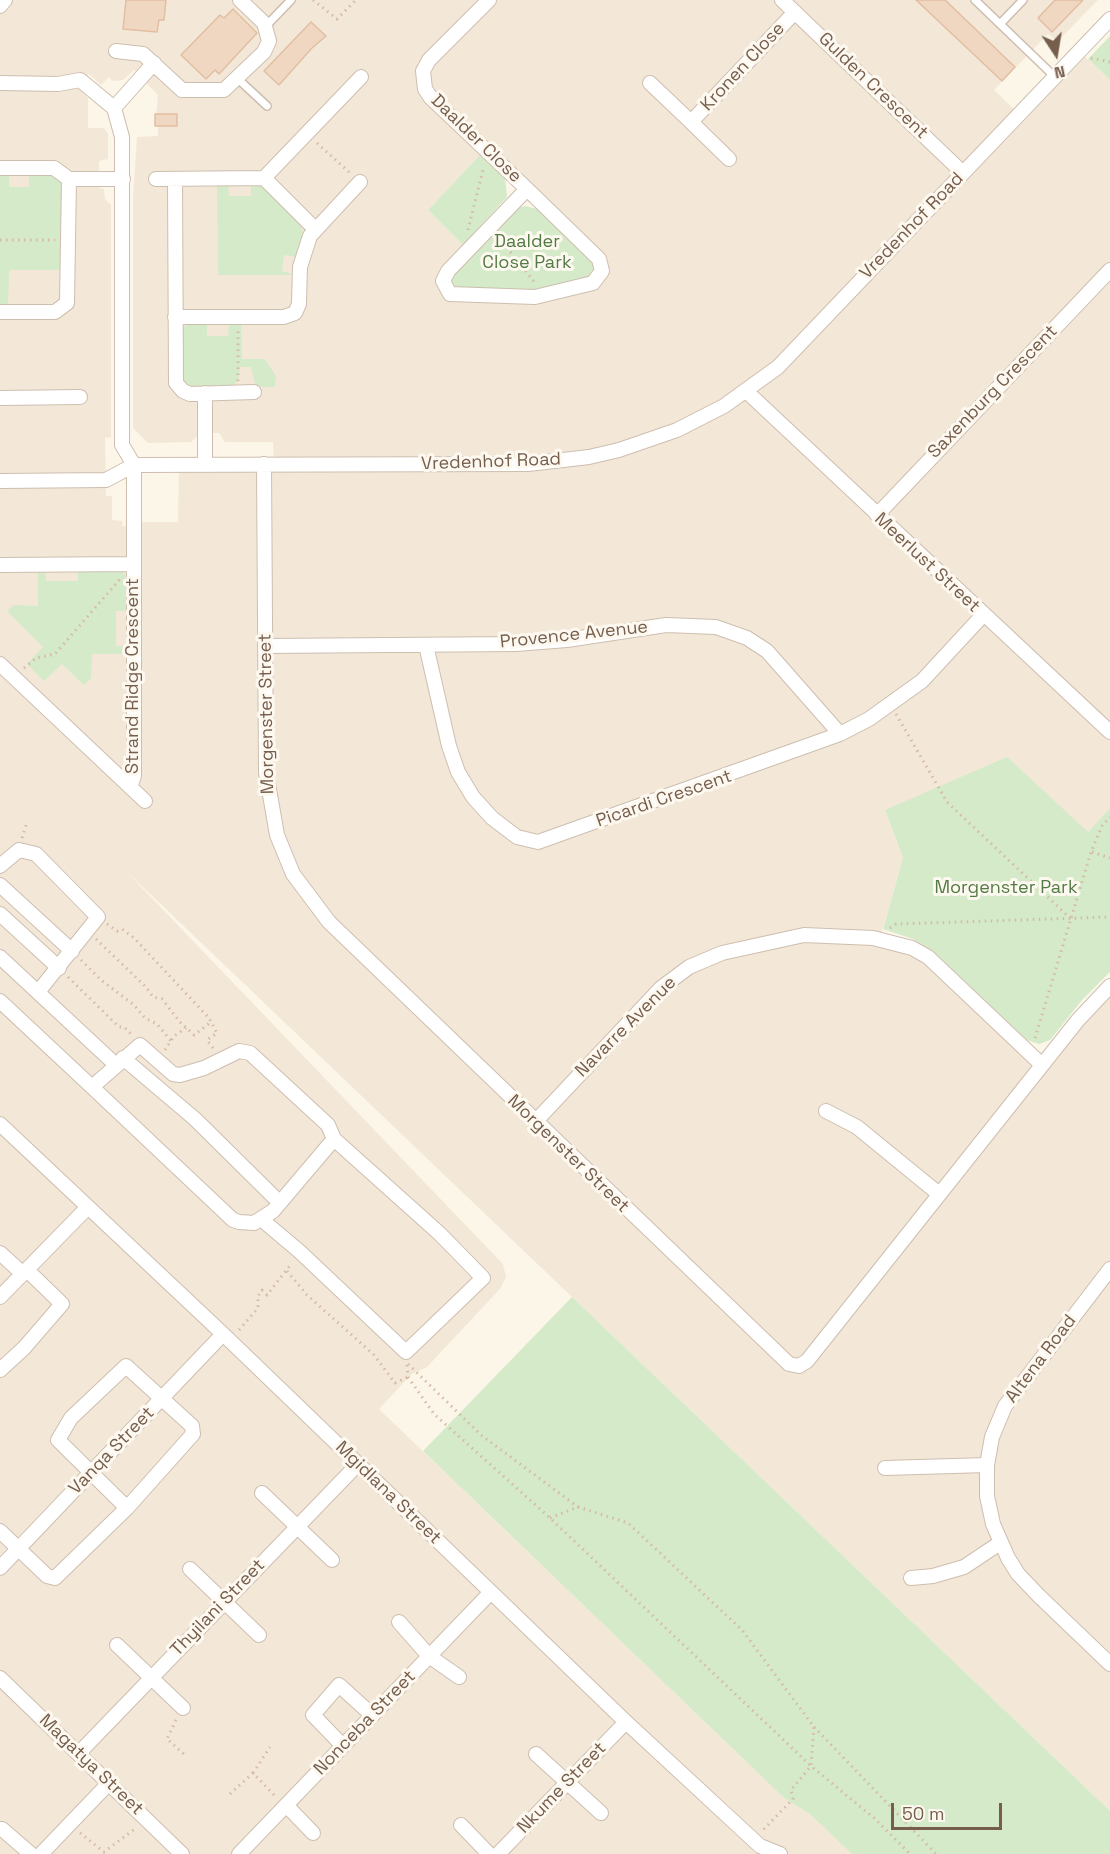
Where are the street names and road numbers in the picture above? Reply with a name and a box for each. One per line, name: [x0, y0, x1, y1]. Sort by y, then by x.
street label: Kronen Close: [697, 18, 789, 116]
street label: Gulden Crescent: [814, 28, 932, 144]
street label: Daalder Close: [426, 90, 526, 188]
street label: Vredenhof Road: [856, 168, 968, 284]
street label: Saxenburg Crescent: [924, 321, 1062, 463]
street label: Vredenhof Road: [421, 449, 561, 475]
street label: Meerlust Street: [870, 509, 984, 617]
street label: Strand Ridge Crescent: [122, 578, 144, 774]
street label: Provence Avenue: [499, 616, 649, 654]
street label: Morgenster Street: [255, 633, 279, 795]
street label: Picardi Crescent: [593, 766, 735, 832]
street label: Navarre Avenue: [571, 972, 681, 1082]
street label: Morgenster Street: [503, 1090, 633, 1218]
street label: Altena Road: [1001, 1311, 1081, 1407]
street label: Vanqa Street: [65, 1403, 159, 1499]
street label: Mgidlana Street: [331, 1437, 445, 1549]
street label: Thyilani Street: [166, 1555, 270, 1661]
street label: Nonceba Street: [310, 1666, 420, 1780]
street label: Magatya Street: [34, 1710, 148, 1820]
street label: Nkume Street: [513, 1738, 611, 1838]

